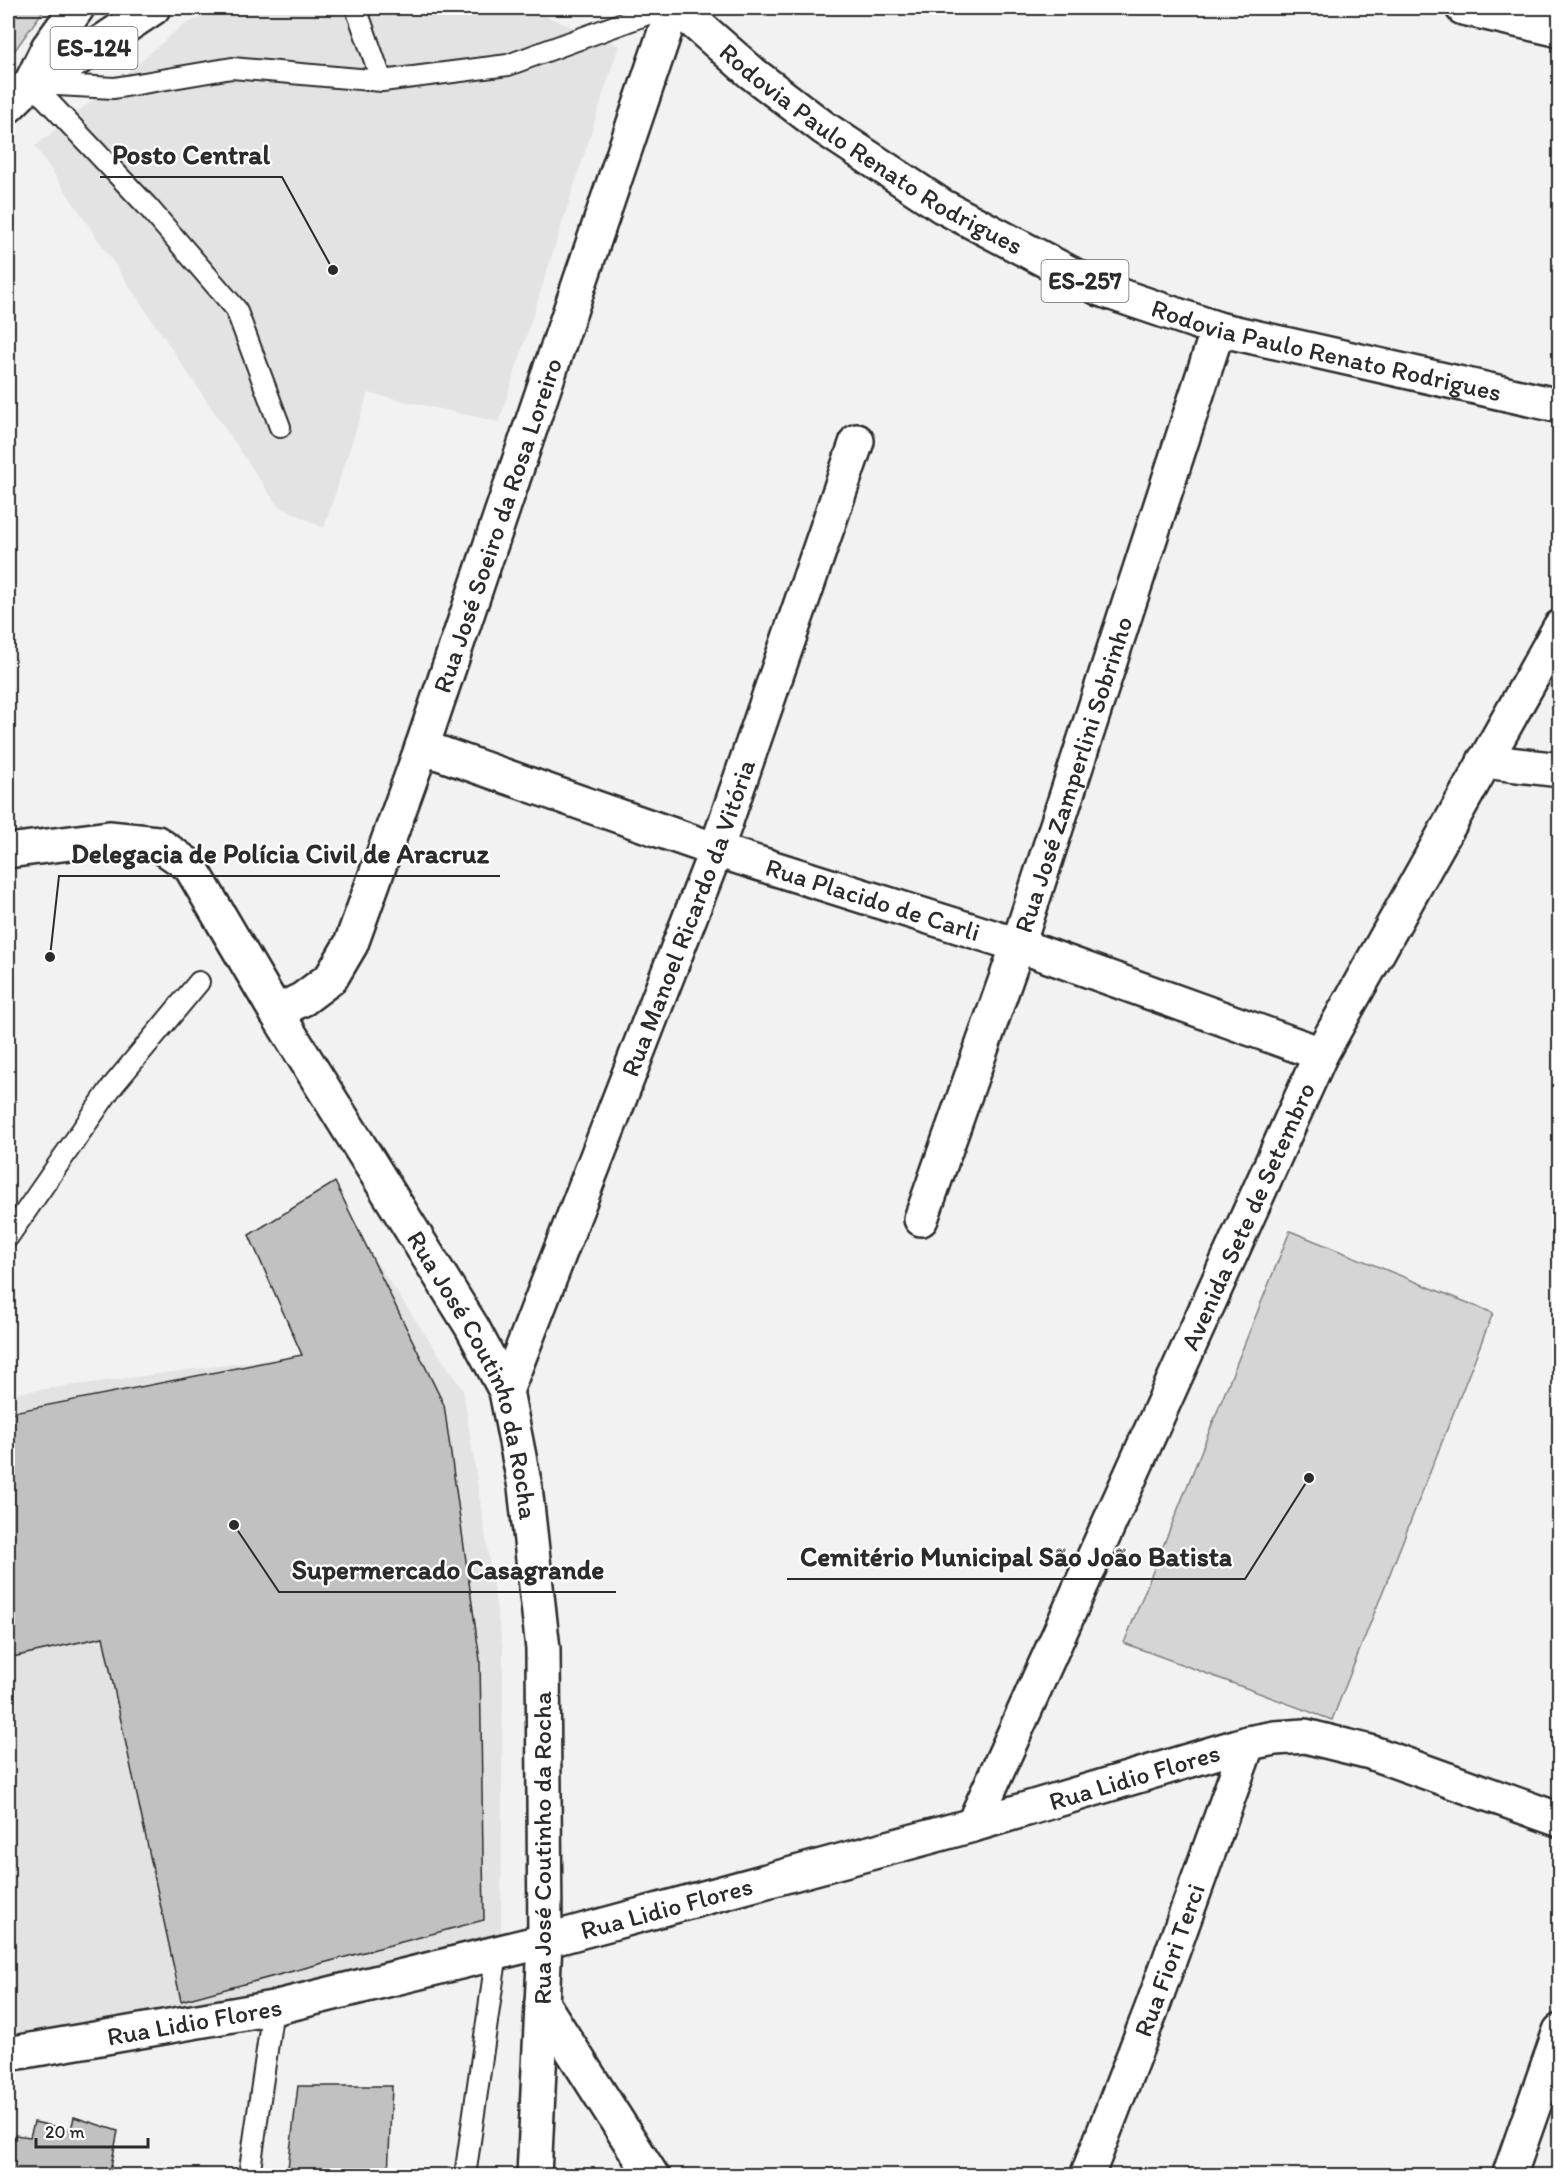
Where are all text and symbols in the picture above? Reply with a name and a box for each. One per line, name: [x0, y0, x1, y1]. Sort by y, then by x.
road number: ES-124: [50, 27, 138, 69]
street label: Rodovia Paulo Renato Rodrigues: [713, 36, 1028, 262]
callout: Posto Central: [100, 132, 282, 177]
text: Posto Central: [112, 138, 270, 171]
road number: ES-257: [1042, 260, 1128, 302]
street label: Rodovia Paulo Renato Rodrigues: [1147, 292, 1504, 408]
street label: Rua José Soeiro da Rosa Loreiro: [426, 354, 569, 697]
street label: Rua José Zamperlini Sobrinho: [1007, 612, 1140, 937]
street label: Rua Manoel Ricardo da Vitória: [614, 754, 762, 1081]
callout: Delegacia de Polícia Civil de Aracruz: [59, 831, 500, 876]
text: Delegacia de Polícia Civil de Aracruz: [71, 837, 489, 870]
street label: Rua Placido de Carli: [762, 851, 984, 948]
street label: Avenida Sete de Setembro: [1174, 1077, 1322, 1355]
street label: Rua José Coutinho da Rocha: [400, 1225, 545, 1522]
callout: Cemitério Municipal São João Batista: [787, 1534, 1245, 1579]
text: Cemitério Municipal São João Batista: [800, 1540, 1233, 1573]
callout: Supermercado Casagrande: [279, 1547, 616, 1592]
text: Supermercado Casagrande: [292, 1553, 604, 1586]
street label: Rua José Coutinho da Rocha: [526, 1691, 558, 2005]
street label: Rua Lidio Flores: [1045, 1736, 1224, 1817]
street label: Rua Lidio Flores: [577, 1870, 756, 1947]
street label: Rua Fiori Terci: [1126, 1879, 1212, 2041]
street label: Rua Lidio Flores: [104, 1990, 285, 2053]
scale bar: [36, 2111, 148, 2149]
text: 20 m: [45, 2121, 85, 2143]

